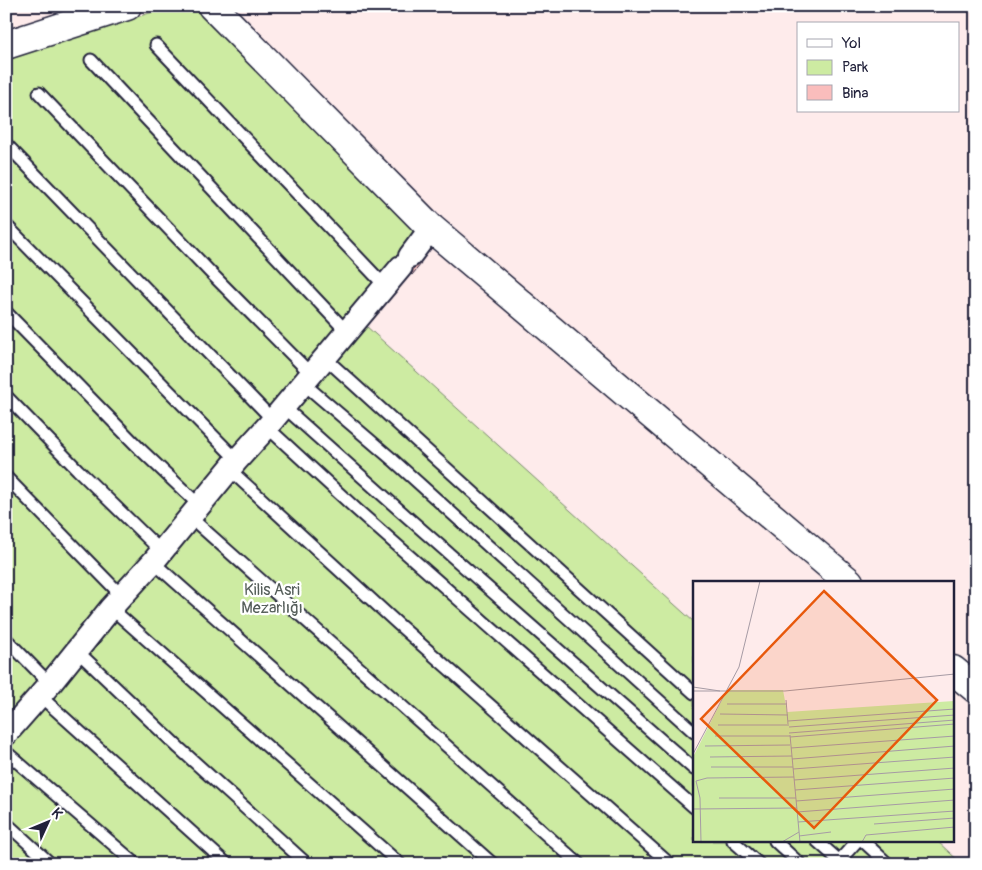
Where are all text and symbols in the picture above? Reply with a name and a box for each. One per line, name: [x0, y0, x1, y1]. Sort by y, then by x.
legend: [797, 22, 960, 112]
text: Yol: [841, 34, 861, 53]
text: Park: [842, 58, 869, 77]
text: Bina: [842, 84, 869, 103]
park label: Kilis Asri Mezarlığı: [241, 580, 303, 618]
inset map: [693, 581, 954, 842]
north arrow: [22, 798, 72, 848]
text: K: [48, 804, 66, 823]

